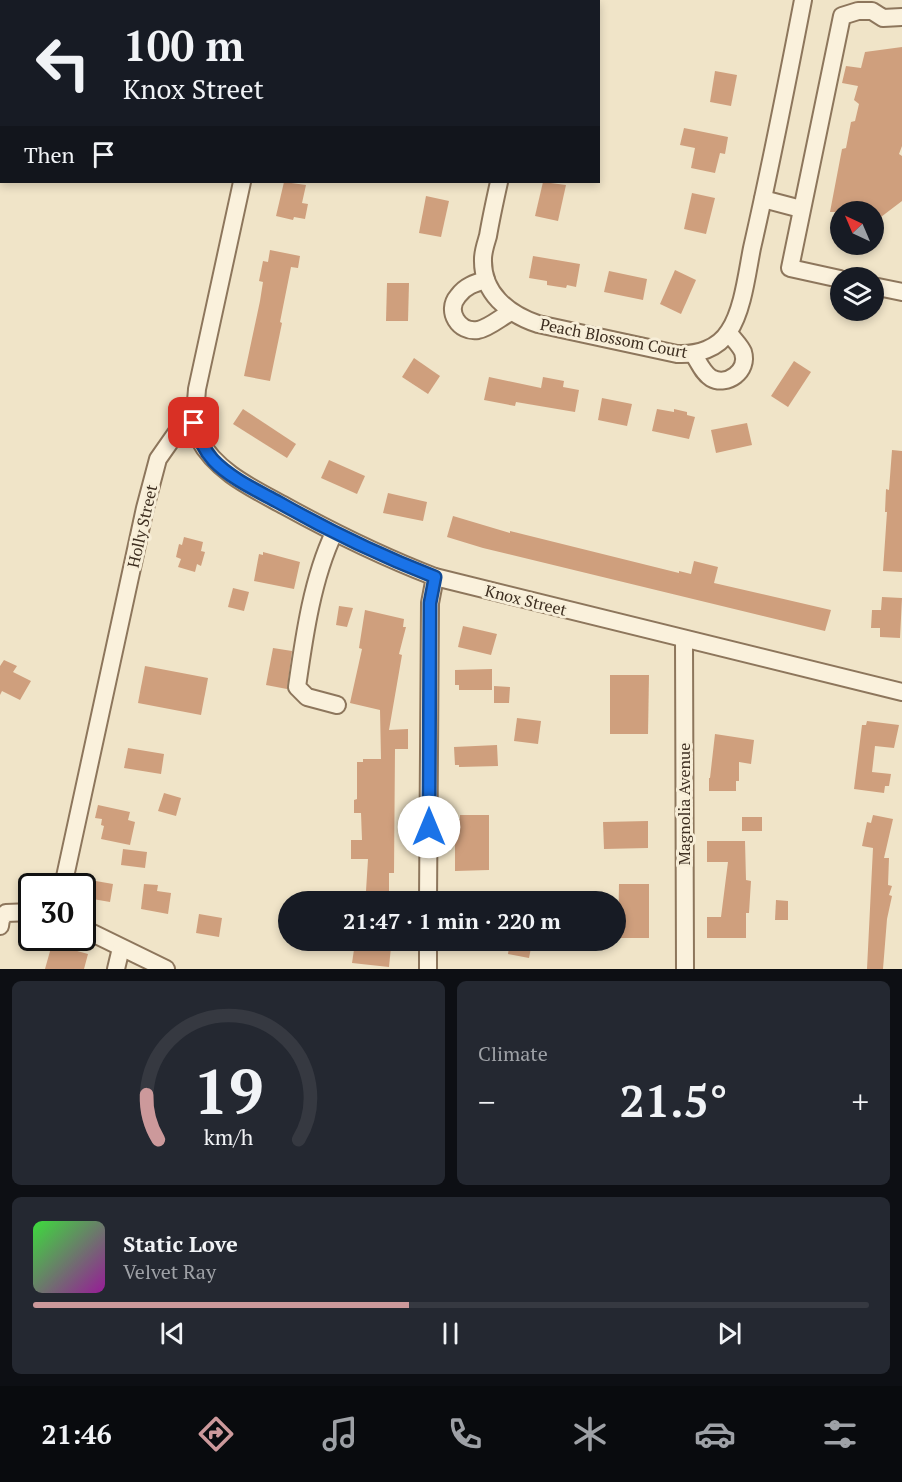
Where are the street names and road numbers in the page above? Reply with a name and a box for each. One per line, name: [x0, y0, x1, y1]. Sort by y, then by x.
street label: Peach Blossom Court: [538, 313, 690, 363]
street label: Holly Street: [122, 482, 162, 570]
street label: Knox Street: [483, 579, 569, 621]
street label: Magnolia Avenue: [673, 743, 695, 865]

